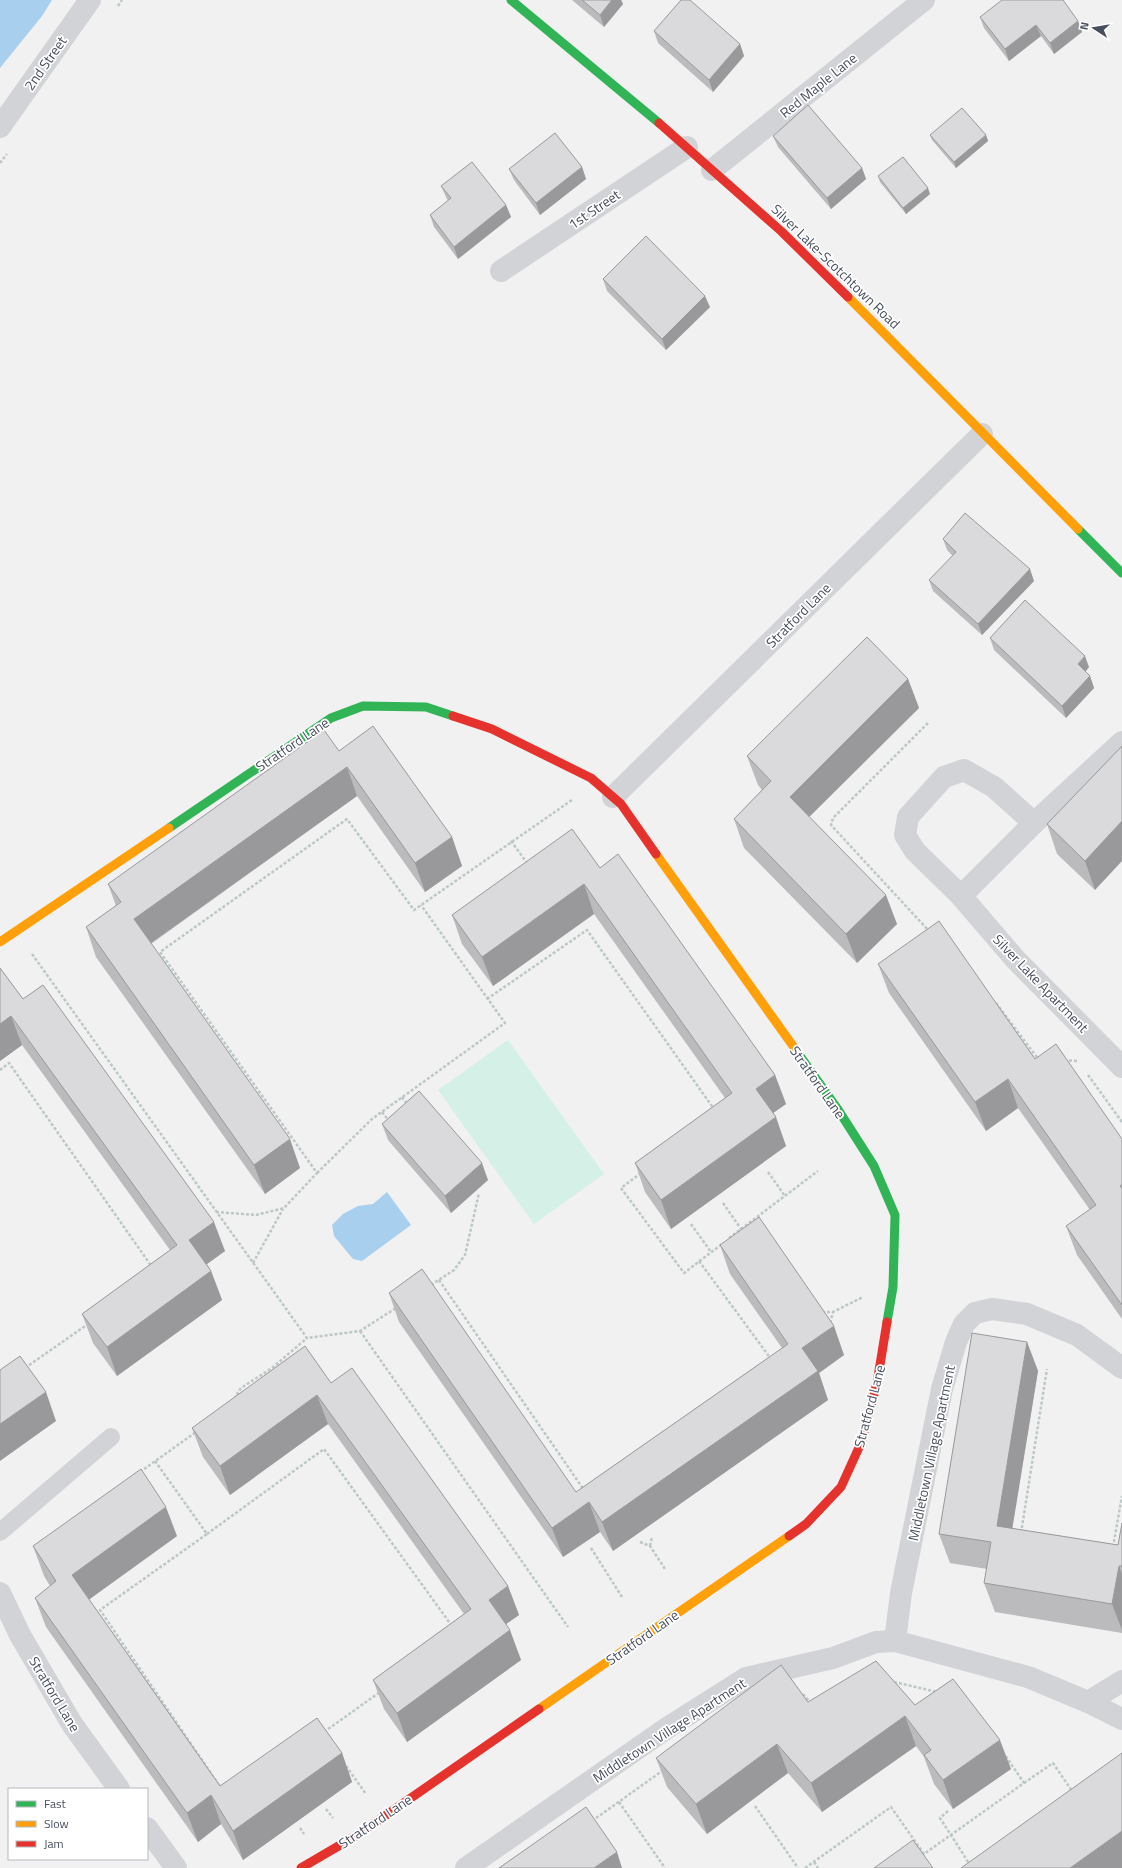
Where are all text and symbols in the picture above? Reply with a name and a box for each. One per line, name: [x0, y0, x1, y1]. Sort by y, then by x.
north arrow: [1074, 8, 1114, 48]
text: N: [1076, 21, 1093, 31]
street label: 2nd Street: [19, 32, 71, 94]
street label: Red Maple Lane: [775, 47, 861, 123]
street label: 1st Street: [564, 184, 624, 234]
street label: Silver Lake-Scotchtown Road: [767, 199, 905, 333]
street label: Stratford Lane: [761, 578, 835, 652]
street label: Stratford Lane: [251, 712, 333, 776]
street label: Silver Lake Apartment: [988, 929, 1094, 1037]
street label: Stratford Lane: [785, 1041, 851, 1123]
street label: Stratford Lane: [848, 1362, 890, 1450]
street label: Middletown Village Apartment: [902, 1363, 960, 1543]
street label: Stratford Lane: [601, 1604, 683, 1670]
street label: Stratford Lane: [24, 1652, 86, 1736]
street label: Middletown Village Apartment: [588, 1672, 750, 1788]
legend: [8, 1788, 148, 1860]
street label: Stratford Lane: [334, 1789, 416, 1853]
text: Fast: [44, 1794, 67, 1813]
text: Slow: [44, 1814, 69, 1833]
text: Jam: [44, 1834, 64, 1853]

